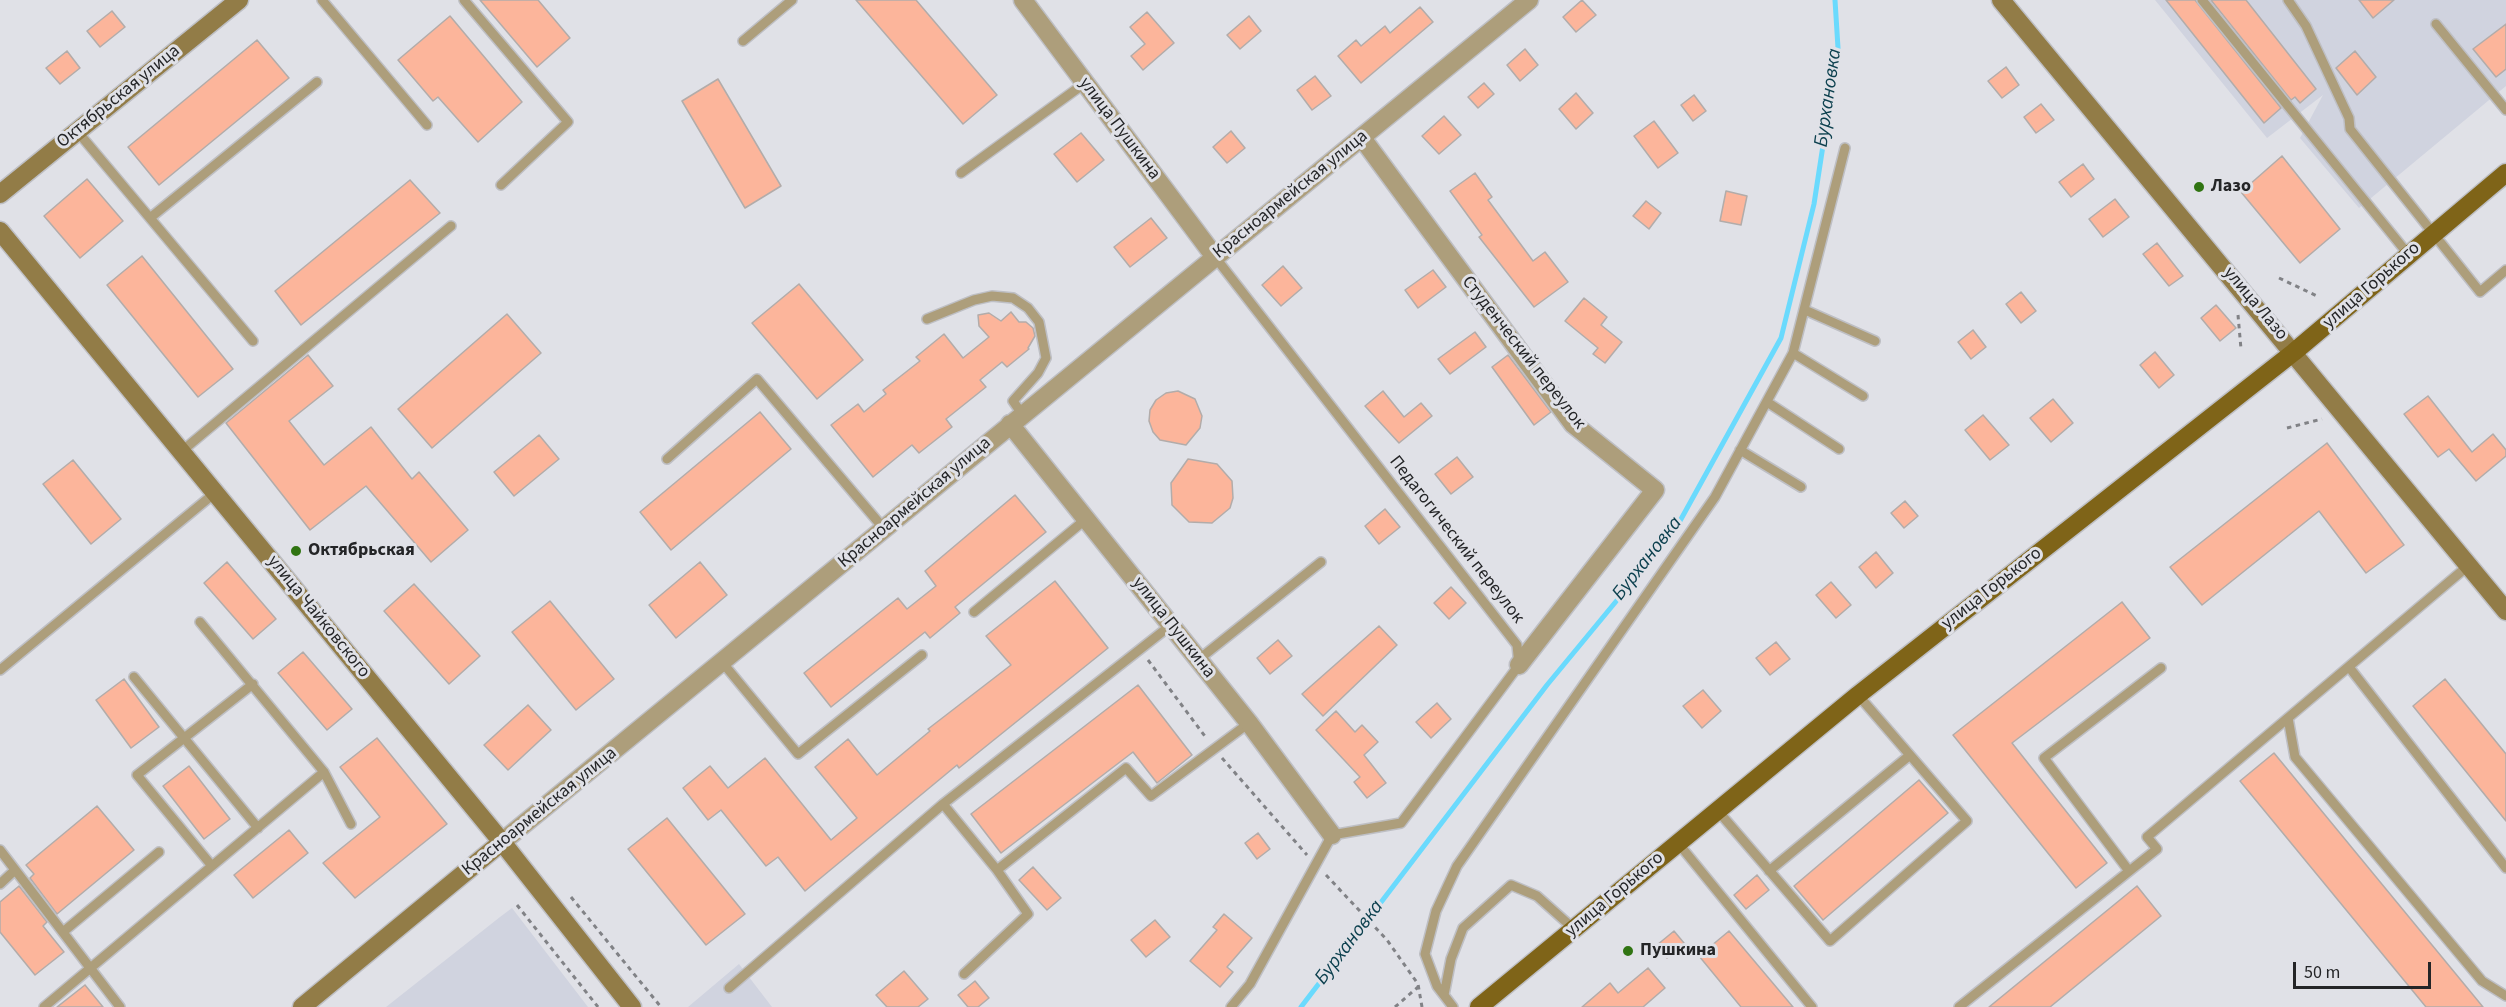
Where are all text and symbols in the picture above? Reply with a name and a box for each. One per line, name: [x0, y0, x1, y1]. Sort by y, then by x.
street label: Октябрьская улица: [53, 41, 185, 153]
water label: Бурхановка: [1810, 47, 1848, 149]
street label: улица Пушкина: [1073, 74, 1165, 184]
street label: Красноармейская улица: [1209, 126, 1373, 264]
place label: Лазо: [2211, 176, 2251, 198]
marker: Лазо: [2192, 180, 2206, 194]
street label: улица Горького: [2319, 238, 2425, 334]
street label: улица Лазо: [2218, 263, 2292, 345]
street label: Студенческий переулок: [1456, 272, 1590, 434]
street label: Красноармейская улица: [834, 433, 996, 573]
street label: Педагогический переулок: [1384, 452, 1528, 628]
water label: Бурхановка: [1608, 512, 1688, 606]
place label: Октябрьская: [308, 540, 415, 562]
street label: улица Горького: [1938, 543, 2046, 635]
marker: Октябрьская: [289, 544, 303, 558]
street label: улица Чайковского: [262, 551, 374, 683]
street label: улица Пушкина: [1127, 573, 1219, 683]
street label: Красноармейская улица: [458, 743, 622, 881]
street label: улица Горького: [1562, 848, 1668, 942]
water label: Бурхановка: [1310, 896, 1390, 990]
place label: Пушкина: [1640, 940, 1716, 962]
marker: Пушкина: [1621, 944, 1635, 958]
scale bar: [2296, 950, 2434, 988]
text: 50 m: [2304, 960, 2340, 985]

